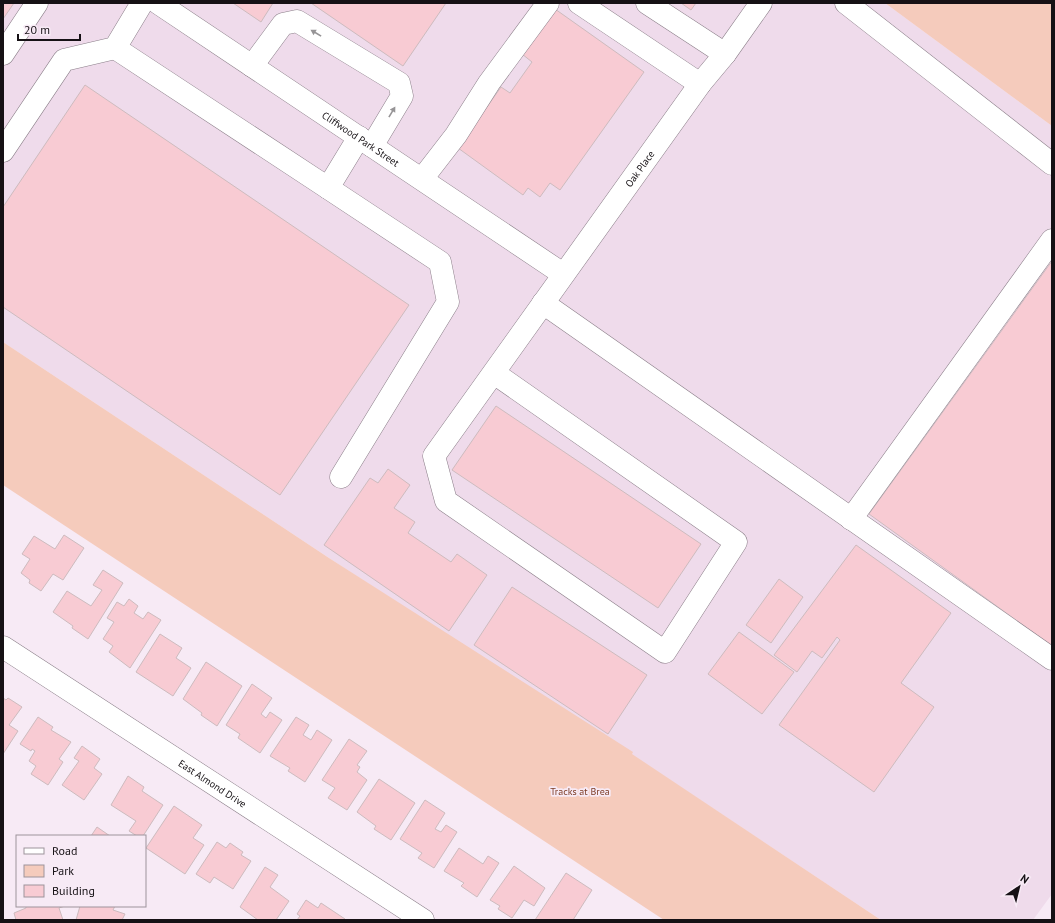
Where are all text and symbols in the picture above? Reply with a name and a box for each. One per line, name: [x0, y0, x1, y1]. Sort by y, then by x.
scale bar: [18, 16, 80, 42]
text: 20 m: [24, 22, 50, 37]
one-way arrow: [310, 29, 322, 36]
one-way arrow: [388, 107, 396, 117]
street label: Cliffwood Park Street: [319, 109, 402, 170]
street label: Oak Place: [622, 148, 657, 190]
street label: East Almond Drive: [176, 757, 249, 811]
park label: Tracks at Brea: [550, 785, 610, 798]
legend: [16, 835, 146, 907]
text: Road: [52, 843, 77, 858]
text: Park: [52, 863, 74, 878]
north arrow: [999, 867, 1039, 907]
text: N: [1018, 871, 1032, 887]
text: Building: [52, 883, 95, 898]

